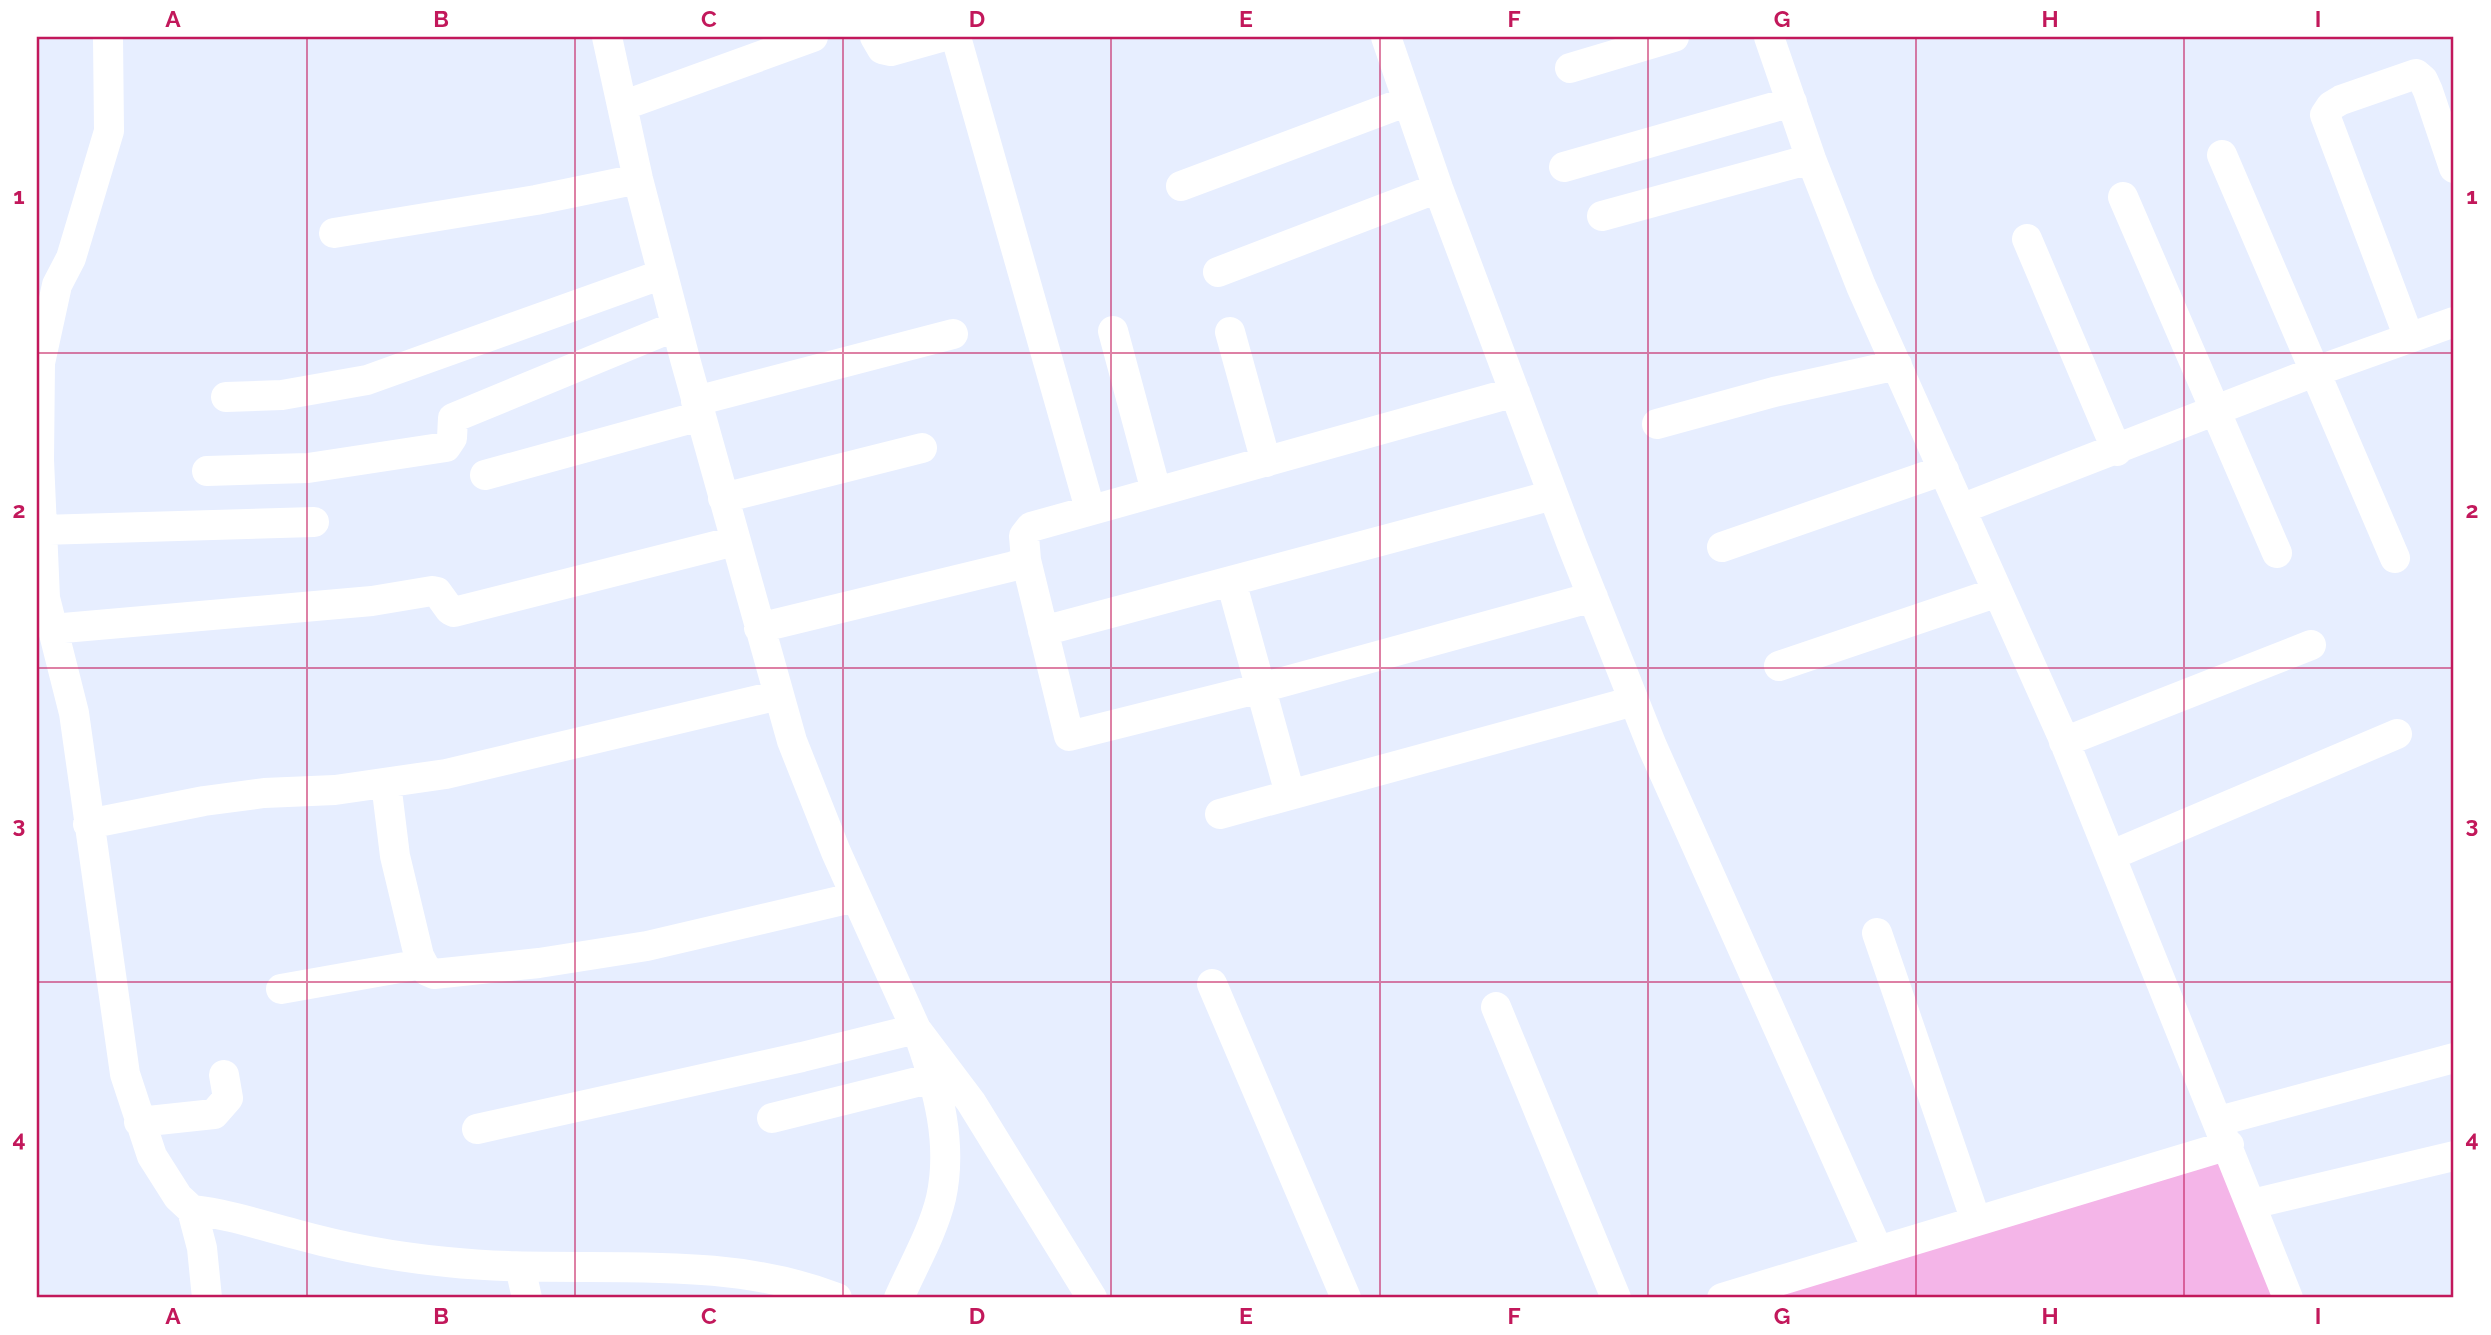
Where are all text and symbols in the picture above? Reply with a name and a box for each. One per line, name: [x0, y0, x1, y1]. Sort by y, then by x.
text: A: [165, 5, 181, 32]
text: B: [433, 5, 449, 32]
text: C: [701, 5, 717, 32]
text: D: [969, 5, 985, 32]
text: E: [1239, 5, 1253, 32]
text: F: [1507, 5, 1521, 32]
text: G: [1774, 5, 1790, 32]
text: H: [2041, 5, 2059, 32]
text: I: [2315, 5, 2321, 32]
text: 1: [13, 182, 25, 209]
text: 1: [2466, 182, 2478, 209]
text: 2: [13, 496, 25, 523]
text: 2: [2466, 496, 2478, 523]
text: 3: [13, 811, 25, 838]
text: 3: [2466, 811, 2478, 838]
text: 4: [12, 1125, 26, 1152]
text: 4: [2465, 1125, 2479, 1152]
text: A: [165, 1302, 181, 1329]
text: B: [433, 1302, 449, 1329]
text: C: [701, 1302, 717, 1329]
text: D: [969, 1302, 985, 1329]
text: E: [1239, 1302, 1253, 1329]
text: F: [1507, 1302, 1521, 1329]
text: G: [1774, 1302, 1790, 1329]
text: H: [2041, 1302, 2059, 1329]
text: I: [2315, 1302, 2321, 1329]

